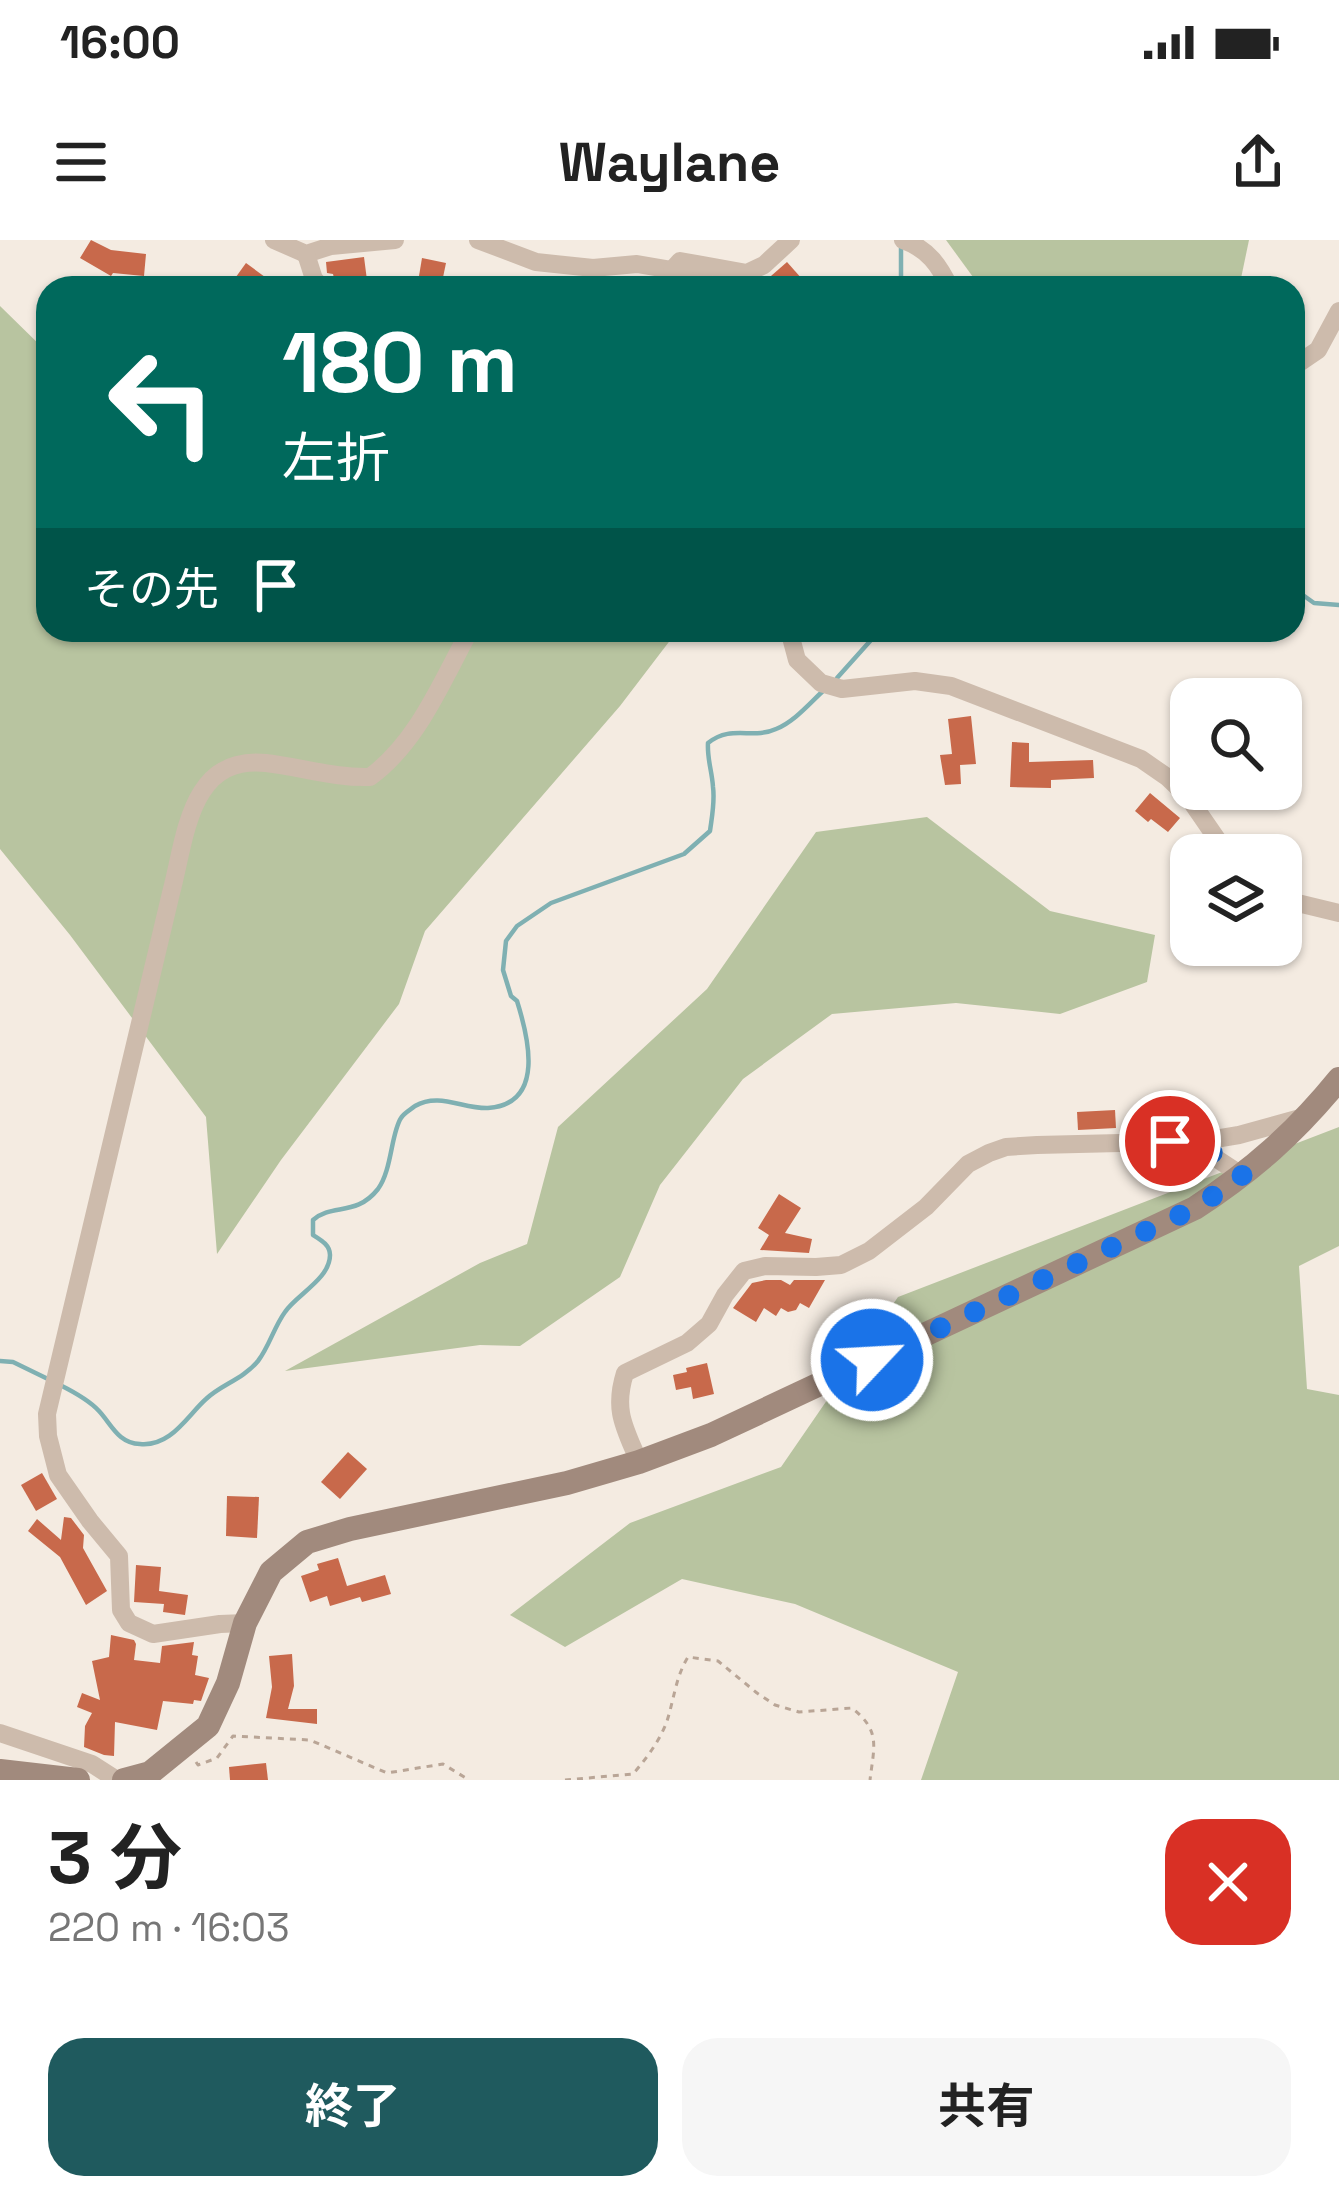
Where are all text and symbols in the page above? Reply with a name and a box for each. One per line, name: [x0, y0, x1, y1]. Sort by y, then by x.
text: 16:00: [60, 14, 180, 71]
text: Waylane: [559, 128, 780, 197]
icon: menu: [48, 129, 114, 195]
icon: share: [1225, 129, 1291, 195]
text: 180 m: [282, 309, 518, 417]
icon: left: [84, 324, 240, 480]
text: 左折: [282, 424, 390, 493]
icon: arrive: [243, 552, 309, 618]
text: その先: [84, 561, 219, 618]
map controls: [1170, 678, 1302, 966]
button: search: [1170, 678, 1302, 810]
button: layers: [1170, 834, 1302, 966]
pin: [1119, 1090, 1221, 1192]
icon: arrive: [1137, 1108, 1203, 1174]
position arrow: [809, 1297, 935, 1423]
text: 3 分: [48, 1812, 182, 1904]
button: close: [1165, 1819, 1291, 1945]
text: 220 m · 16:03: [48, 1903, 290, 1952]
button: 終了: [48, 2038, 658, 2176]
button: 共有: [682, 2038, 1291, 2176]

